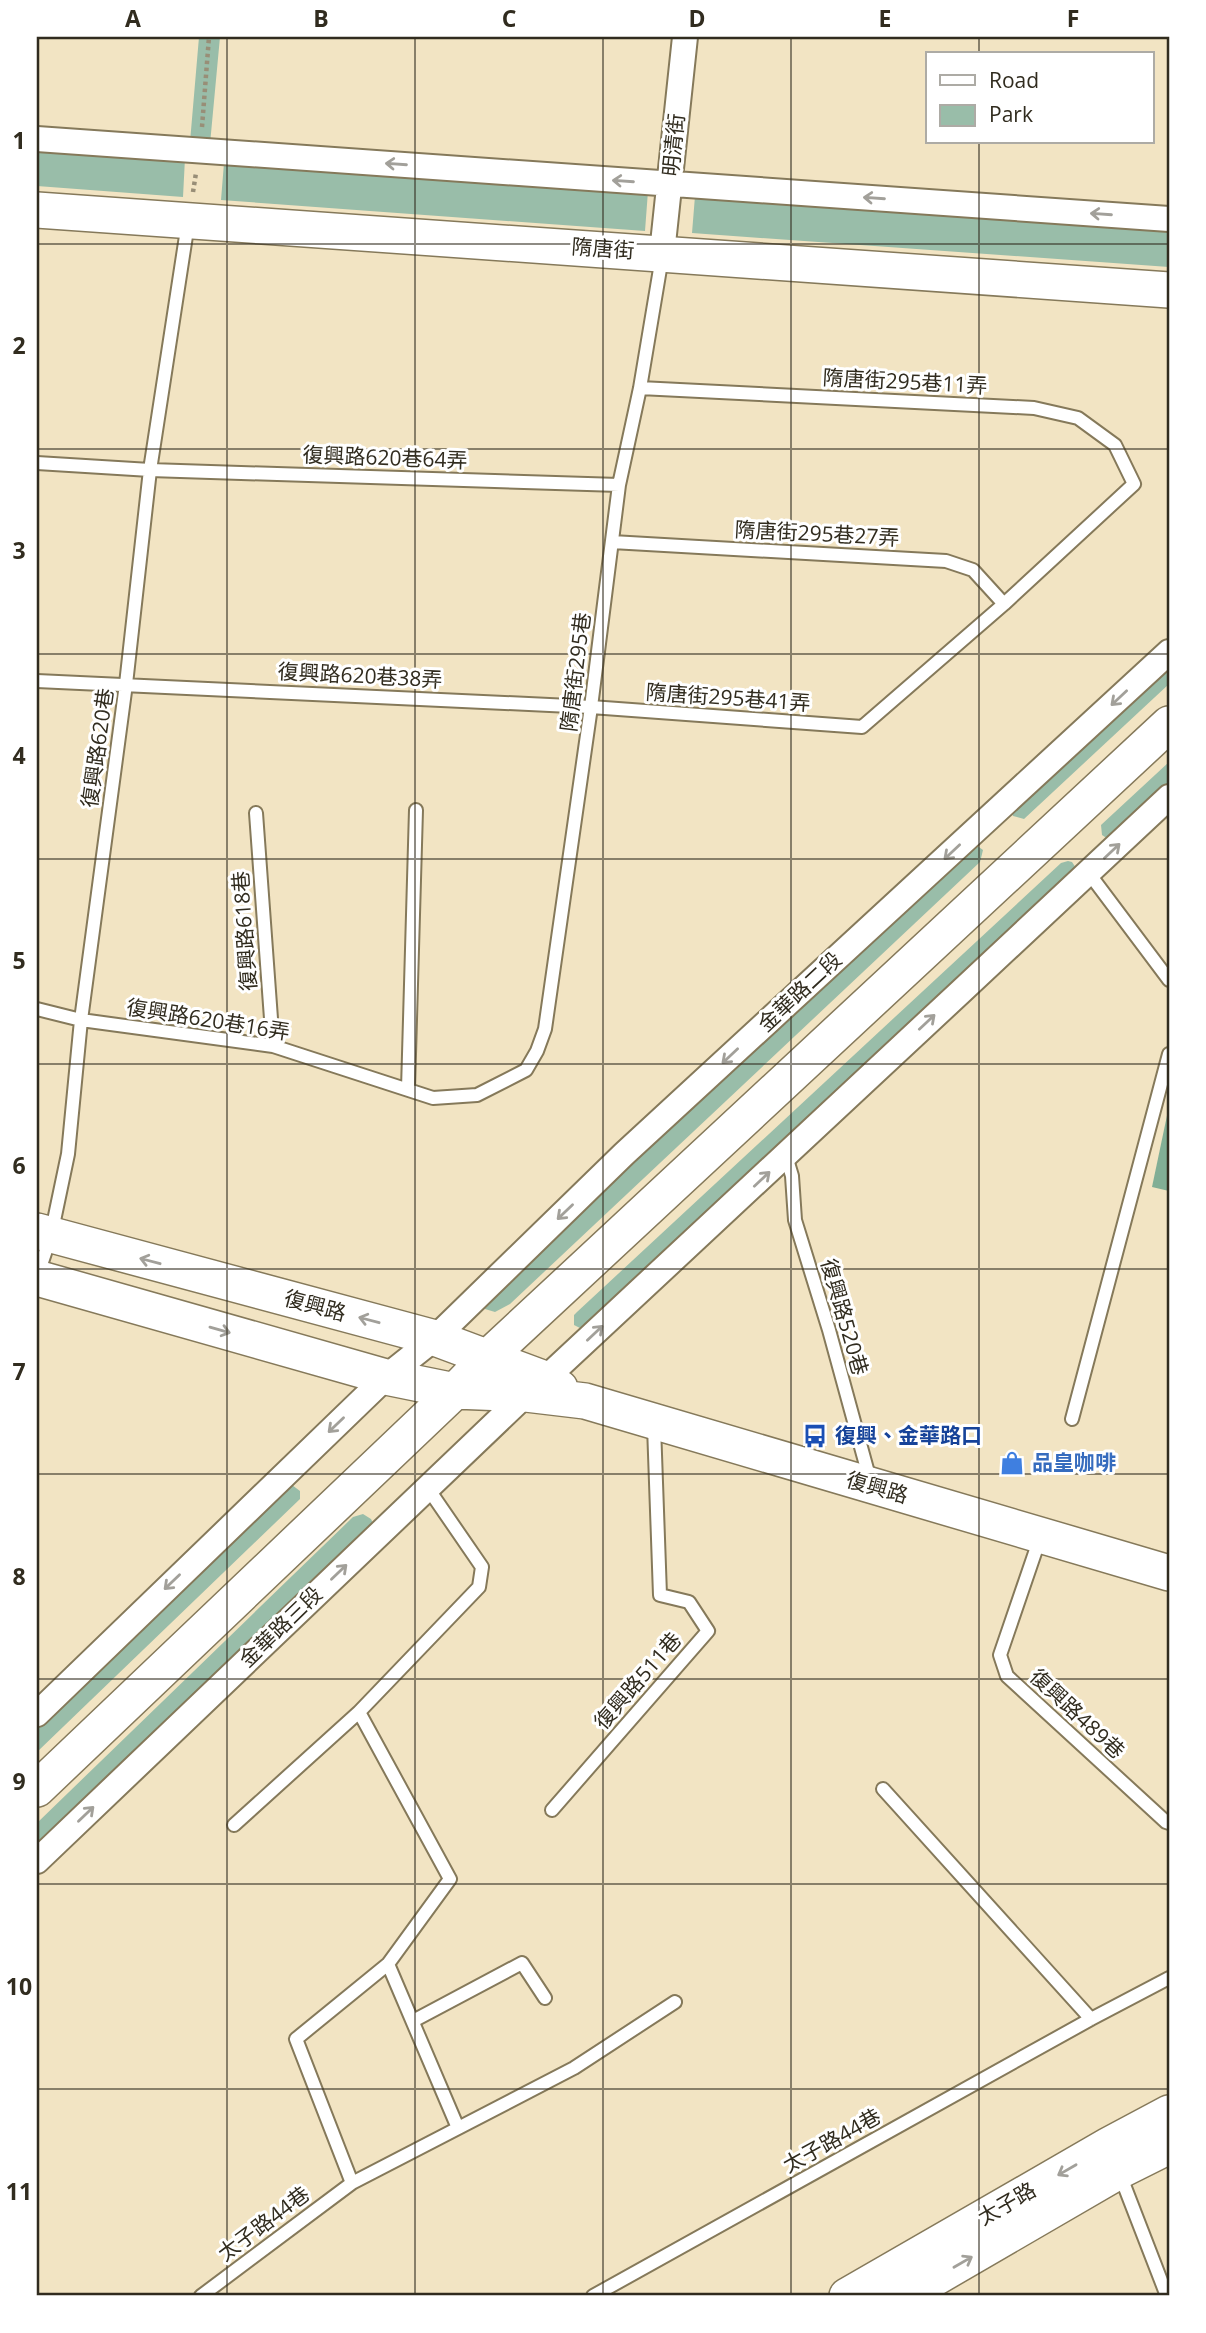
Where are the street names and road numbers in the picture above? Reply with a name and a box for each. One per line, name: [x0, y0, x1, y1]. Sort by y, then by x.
street label: 明清街: [656, 112, 690, 178]
street label: 隋唐街: [571, 232, 635, 264]
street label: 隋唐街295巷11弄: [822, 363, 988, 399]
street label: 復興路620巷64弄: [302, 440, 468, 474]
street label: 隋唐街295巷27弄: [734, 515, 900, 551]
street label: 隋唐街295巷: [554, 611, 596, 733]
street label: 復興路620巷38弄: [277, 657, 443, 693]
street label: 隋唐街295巷41弄: [645, 677, 811, 717]
street label: 復興路620巷: [75, 686, 119, 809]
street label: 復興路618巷: [226, 870, 262, 992]
street label: 金華路二段: [751, 945, 847, 1037]
street label: 復興路620巷16弄: [124, 992, 292, 1046]
street label: 復興路520巷: [815, 1255, 875, 1378]
street label: 復興路: [281, 1283, 349, 1327]
street label: 復興路: [843, 1465, 911, 1509]
street label: 金華路三段: [233, 1580, 328, 1673]
street label: 復興路511巷: [587, 1626, 687, 1735]
street label: 復興路489巷: [1024, 1662, 1131, 1764]
street label: 太子路44巷: [777, 2102, 886, 2179]
street label: 太子路: [972, 2175, 1041, 2231]
street label: 太子路44巷: [212, 2180, 315, 2267]

